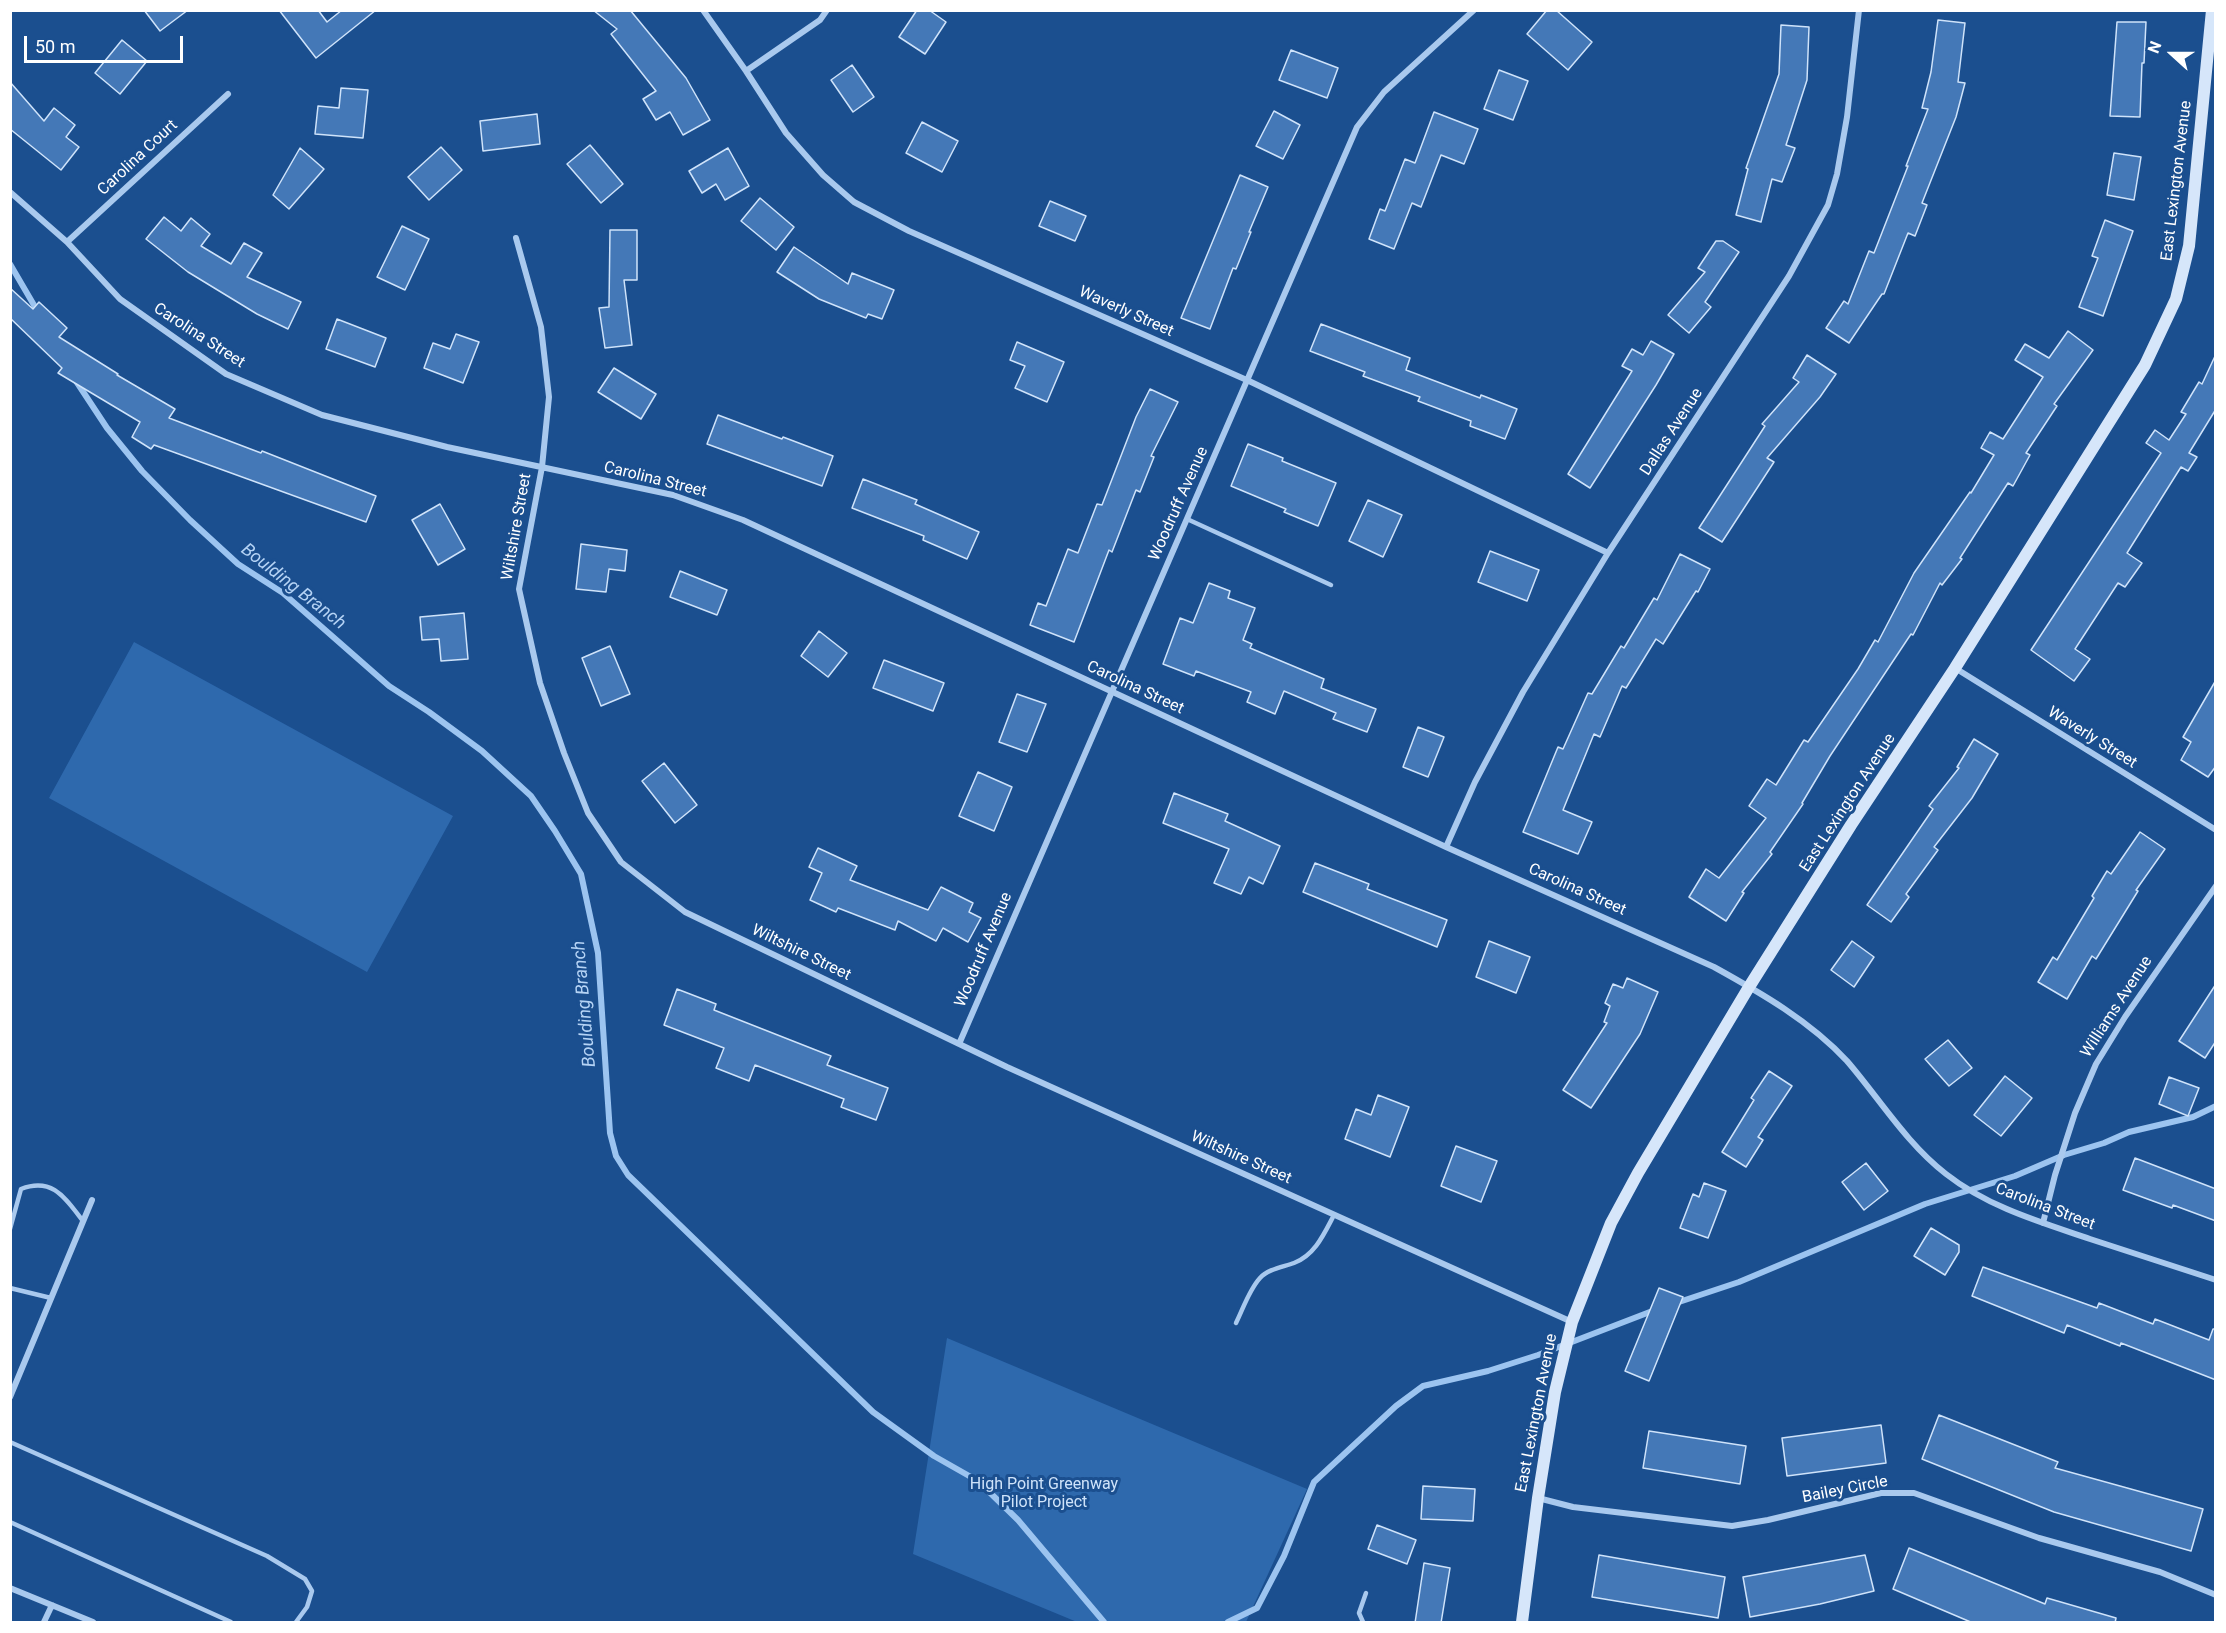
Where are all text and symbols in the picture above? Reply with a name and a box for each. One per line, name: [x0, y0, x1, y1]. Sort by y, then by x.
scale bar: [27, 24, 186, 62]
north arrow: [2142, 24, 2202, 84]
text: 50 m: [35, 36, 75, 57]
text: N: [2144, 39, 2166, 56]
street label: East Lexington Avenue: [2158, 100, 2196, 262]
street label: Carolina Court: [94, 116, 182, 200]
street label: Waverly Street: [1076, 283, 1176, 341]
street label: Carolina Street: [150, 299, 248, 373]
street label: Dallas Avenue: [1637, 385, 1707, 479]
street label: Woodruff Avenue: [1145, 444, 1213, 564]
street label: Carolina Street: [602, 458, 708, 502]
street label: Wiltshire Street: [498, 472, 536, 582]
water label: Boulding Branch: [236, 539, 350, 635]
street label: Carolina Street: [1083, 657, 1187, 719]
street label: Waverly Street: [2044, 703, 2140, 773]
street label: East Lexington Avenue: [1796, 730, 1900, 876]
street label: Carolina Street: [1525, 860, 1629, 920]
street label: Woodruff Avenue: [951, 890, 1017, 1010]
street label: Wiltshire Street: [748, 921, 854, 985]
water label: Boulding Branch: [569, 940, 601, 1068]
street label: Williams Avenue: [2077, 953, 2157, 1061]
street label: Wiltshire Street: [1188, 1127, 1294, 1189]
street label: Carolina Street: [1993, 1179, 2097, 1235]
street label: East Lexington Avenue: [1512, 1332, 1562, 1494]
street label: Bailey Circle: [1801, 1472, 1889, 1508]
park label: High Point Greenway Pilot Project: [970, 1475, 1118, 1513]

